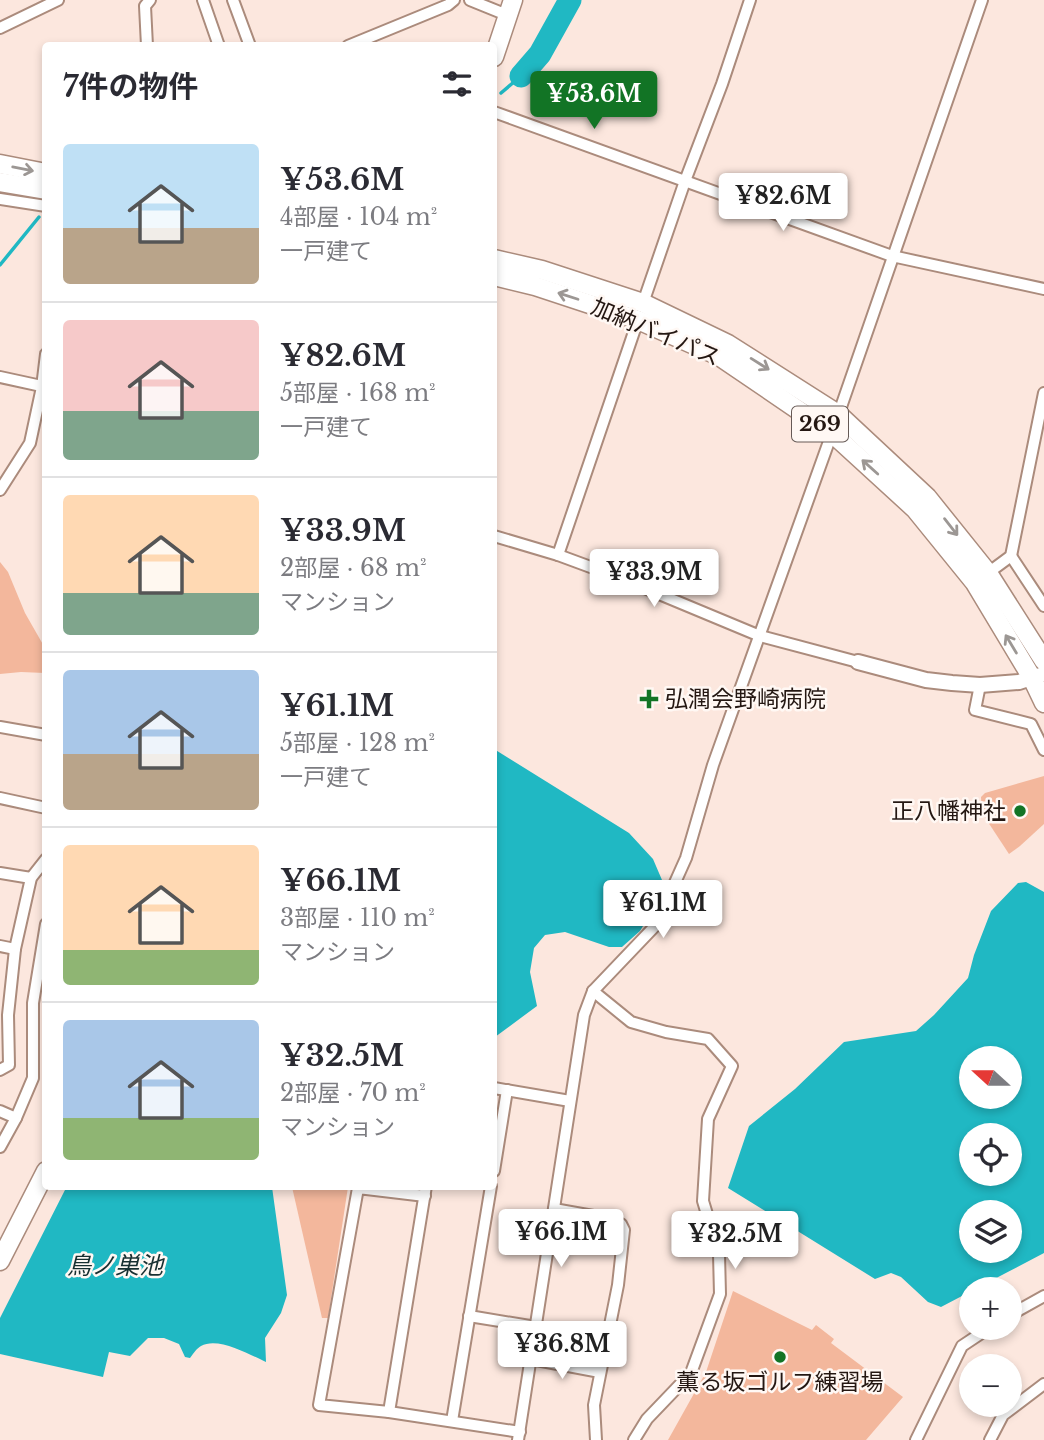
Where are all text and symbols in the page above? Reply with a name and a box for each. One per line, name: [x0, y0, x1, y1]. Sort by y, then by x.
icon: filters: [438, 65, 476, 103]
text: 7件の物件: [63, 68, 198, 105]
pin: ¥53.6M: [537, 72, 651, 131]
text: ¥53.6M: [546, 80, 642, 108]
text: ¥53.6M: [280, 161, 404, 198]
one-way arrow: [11, 162, 34, 176]
icon: home: [119, 172, 203, 256]
pin: ¥82.6M: [726, 174, 840, 233]
text: ¥82.6M: [735, 182, 831, 210]
text: 4部屋 · 104 m²: [280, 203, 437, 231]
text: 一戸建て: [280, 237, 372, 265]
one-way arrow: [557, 289, 579, 302]
street label: 加納バイパス: [587, 292, 725, 372]
text: ¥82.6M: [280, 337, 406, 374]
icon: home: [119, 348, 203, 432]
one-way arrow: [750, 358, 770, 372]
text: 5部屋 · 168 m²: [280, 379, 436, 407]
road number: 269: [792, 406, 848, 442]
text: 一戸建て: [280, 413, 372, 441]
one-way arrow: [861, 459, 879, 475]
text: ¥33.9M: [280, 512, 406, 549]
one-way arrow: [943, 517, 959, 535]
icon: home: [119, 523, 203, 607]
pin: ¥33.9M: [597, 550, 711, 609]
text: 2部屋 · 68 m²: [280, 554, 427, 582]
text: ¥33.9M: [606, 558, 702, 586]
text: マンション: [280, 588, 395, 616]
one-way arrow: [1004, 634, 1018, 654]
place label: 弘潤会野崎病院: [665, 685, 826, 713]
text: ¥61.1M: [280, 687, 394, 724]
marker: 弘潤会野崎病院: [639, 689, 659, 709]
icon: home: [119, 698, 203, 782]
text: 5部屋 · 128 m²: [280, 729, 435, 757]
text: 一戸建て: [280, 763, 372, 791]
place label: 正八幡神社: [891, 797, 1006, 825]
marker: 正八幡神社: [1012, 803, 1028, 819]
text: ¥66.1M: [280, 862, 401, 899]
icon: home: [119, 873, 203, 957]
pin: ¥61.1M: [606, 880, 720, 940]
text: ¥61.1M: [619, 889, 707, 917]
text: 3部屋 · 110 m²: [280, 904, 435, 932]
text: マンション: [280, 938, 395, 966]
text: ¥32.5M: [280, 1037, 404, 1074]
north arrow: [959, 1046, 1022, 1110]
map controls: [959, 1046, 1022, 1417]
icon: home: [119, 1048, 203, 1132]
text: 2部屋 · 70 m²: [280, 1079, 426, 1107]
text: マンション: [280, 1113, 395, 1141]
button: locate: [959, 1123, 1022, 1186]
button: layers: [959, 1200, 1022, 1263]
pin: ¥66.1M: [504, 1210, 618, 1269]
pin: ¥32.5M: [678, 1212, 792, 1271]
text: ¥66.1M: [515, 1218, 607, 1246]
text: ¥32.5M: [687, 1220, 783, 1248]
water label: 鳥ノ巣池: [67, 1251, 165, 1280]
button: +: [959, 1277, 1022, 1340]
pin: ¥36.8M: [505, 1322, 619, 1381]
text: ¥36.8M: [514, 1330, 610, 1358]
marker: 薫る坂ゴルフ練習場: [772, 1349, 788, 1365]
button: −: [959, 1354, 1022, 1417]
place label: 薫る坂ゴルフ練習場: [677, 1368, 884, 1396]

